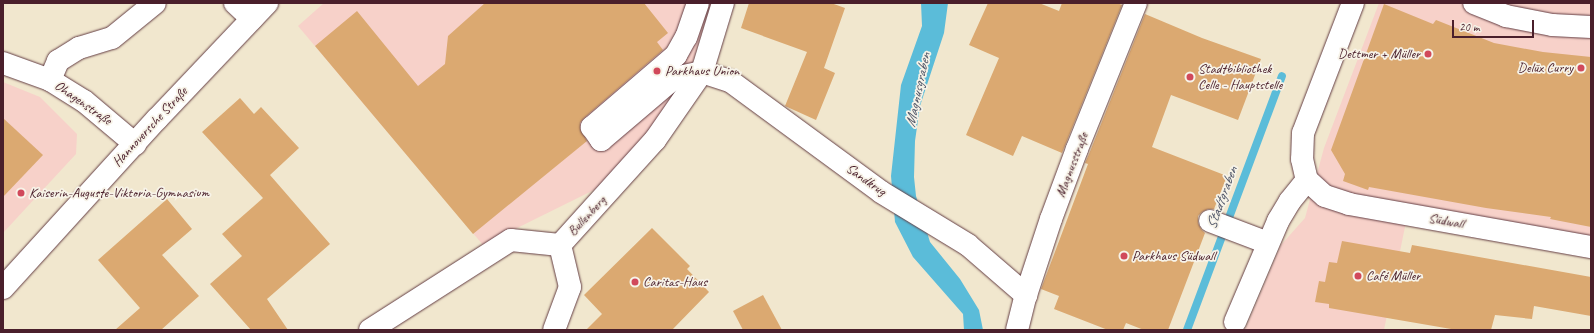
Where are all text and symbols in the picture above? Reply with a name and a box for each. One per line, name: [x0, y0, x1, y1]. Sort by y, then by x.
scale bar: [1454, 12, 1536, 38]
text: 20 m: [1459, 19, 1479, 35]
place label: Dettmer + Müller: [1338, 46, 1420, 62]
marker: Dettmer + Müller: [1423, 49, 1433, 59]
water label: Magnusgraben: [901, 51, 935, 129]
place label: Delüx Curry: [1518, 60, 1573, 76]
place label: Stadtbibliothek Celle - Hauptstelle: [1198, 61, 1282, 94]
place label: Parkhaus Union: [665, 63, 739, 79]
marker: Delüx Curry: [1576, 63, 1586, 73]
marker: Parkhaus Union: [652, 66, 662, 76]
marker: Stadtbibliothek Celle - Hauptstelle: [1185, 72, 1195, 82]
street label: Ohagenstraße: [51, 77, 115, 129]
street label: Hannoversche Straße: [109, 84, 191, 170]
street label: Magnusstraße: [1052, 130, 1092, 200]
street label: Sandkrug: [843, 160, 889, 200]
water label: Stadtgraben: [1202, 164, 1242, 232]
place label: Kaiserin-Auguste-Viktoria-Gymnasium: [29, 185, 209, 201]
marker: Kaiserin-Auguste-Viktoria-Gymnasium: [16, 188, 26, 198]
street label: Bullenberg: [564, 192, 610, 240]
street label: Südwall: [1427, 210, 1465, 232]
place label: Parkhaus Südwall: [1132, 248, 1215, 264]
marker: Parkhaus Südwall: [1119, 251, 1129, 261]
place label: Café Müller: [1366, 268, 1420, 284]
marker: Café Müller: [1353, 271, 1363, 281]
place label: Caritas-Haus: [643, 274, 707, 290]
marker: Caritas-Haus: [630, 277, 640, 287]

